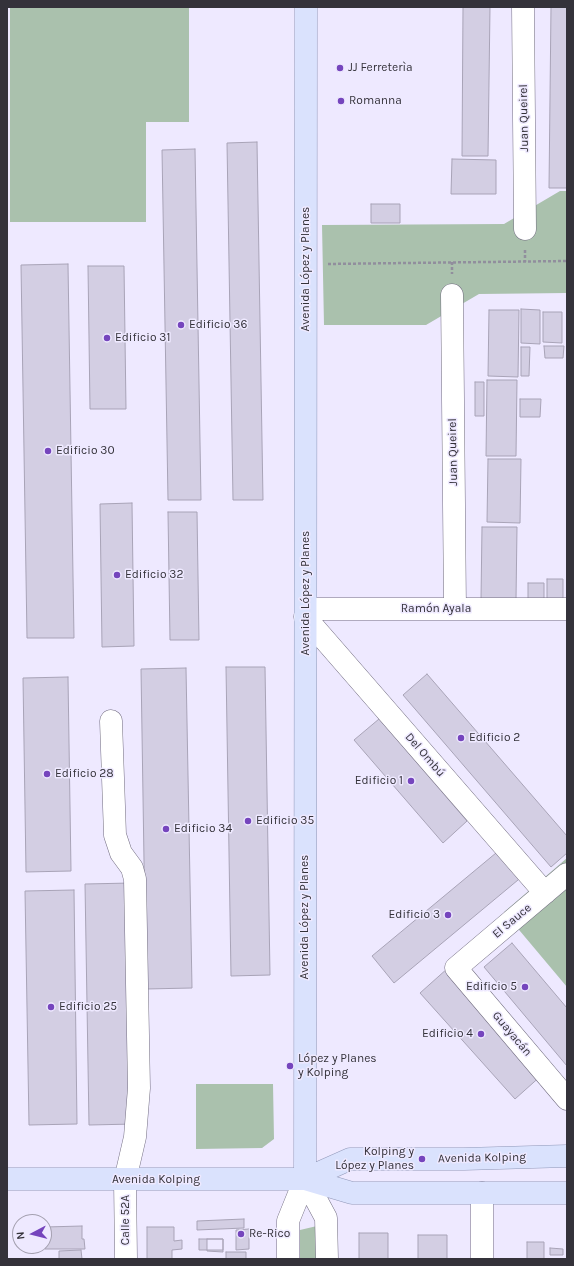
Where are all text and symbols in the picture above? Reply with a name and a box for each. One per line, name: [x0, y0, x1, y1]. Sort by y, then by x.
place label: JJ Ferreterìa: [348, 61, 413, 75]
marker: JJ Ferreterìa: [335, 63, 345, 73]
street label: Juan Queirel: [516, 84, 532, 152]
place label: Romanna: [349, 94, 402, 108]
marker: Romanna: [336, 96, 346, 106]
street label: Avenida López y Planes: [299, 207, 313, 331]
place label: Edificio 36: [189, 318, 247, 332]
marker: Edificio 36: [176, 320, 186, 330]
place label: Edificio 31: [115, 331, 170, 345]
marker: Edificio 31: [102, 333, 112, 343]
street label: Juan Queirel: [445, 418, 461, 486]
place label: Edificio 30: [56, 444, 115, 458]
marker: Edificio 30: [43, 446, 53, 456]
street label: Avenida López y Planes: [299, 531, 313, 655]
place label: Edificio 32: [125, 568, 183, 582]
marker: Edificio 32: [112, 570, 122, 580]
street label: Ramón Ayala: [401, 602, 471, 616]
street label: Del Ombú: [402, 730, 448, 780]
place label: Edificio 2: [469, 731, 520, 745]
marker: Edificio 2: [456, 733, 466, 743]
place label: Edificio 28: [55, 767, 114, 781]
marker: Edificio 28: [42, 769, 52, 779]
place label: Edificio 1: [355, 774, 403, 788]
marker: Edificio 1: [406, 776, 416, 786]
place label: Edificio 35: [256, 814, 314, 828]
marker: Edificio 35: [243, 816, 253, 826]
place label: Edificio 34: [174, 822, 232, 836]
marker: Edificio 34: [161, 824, 171, 834]
street label: Avenida López y Planes: [298, 855, 312, 979]
street label: El Sauce: [490, 901, 534, 941]
place label: Edificio 3: [389, 908, 440, 922]
marker: Edificio 3: [443, 910, 453, 920]
place label: Edificio 5: [466, 980, 517, 994]
marker: Edificio 5: [520, 982, 530, 992]
place label: Edificio 25: [59, 1000, 117, 1014]
marker: Edificio 25: [46, 1002, 56, 1012]
street label: Guayacán: [489, 1009, 535, 1059]
place label: Edificio 4: [422, 1027, 473, 1041]
marker: Edificio 4: [476, 1029, 486, 1039]
place label: López y Planes y Kolping: [298, 1052, 377, 1080]
marker: López y Planes y Kolping: [285, 1061, 295, 1071]
place label: Kolping y López y Planes: [335, 1145, 414, 1173]
street label: Avenida Kolping: [438, 1150, 526, 1166]
marker: Kolping y López y Planes: [417, 1154, 427, 1164]
street label: Avenida Kolping: [112, 1173, 200, 1187]
street label: Calle 52A: [119, 1195, 133, 1245]
north arrow: [12, 1214, 52, 1254]
place label: Re-Rico: [249, 1227, 290, 1241]
marker: Re-Rico: [236, 1229, 246, 1239]
text: N: [14, 1231, 28, 1240]

